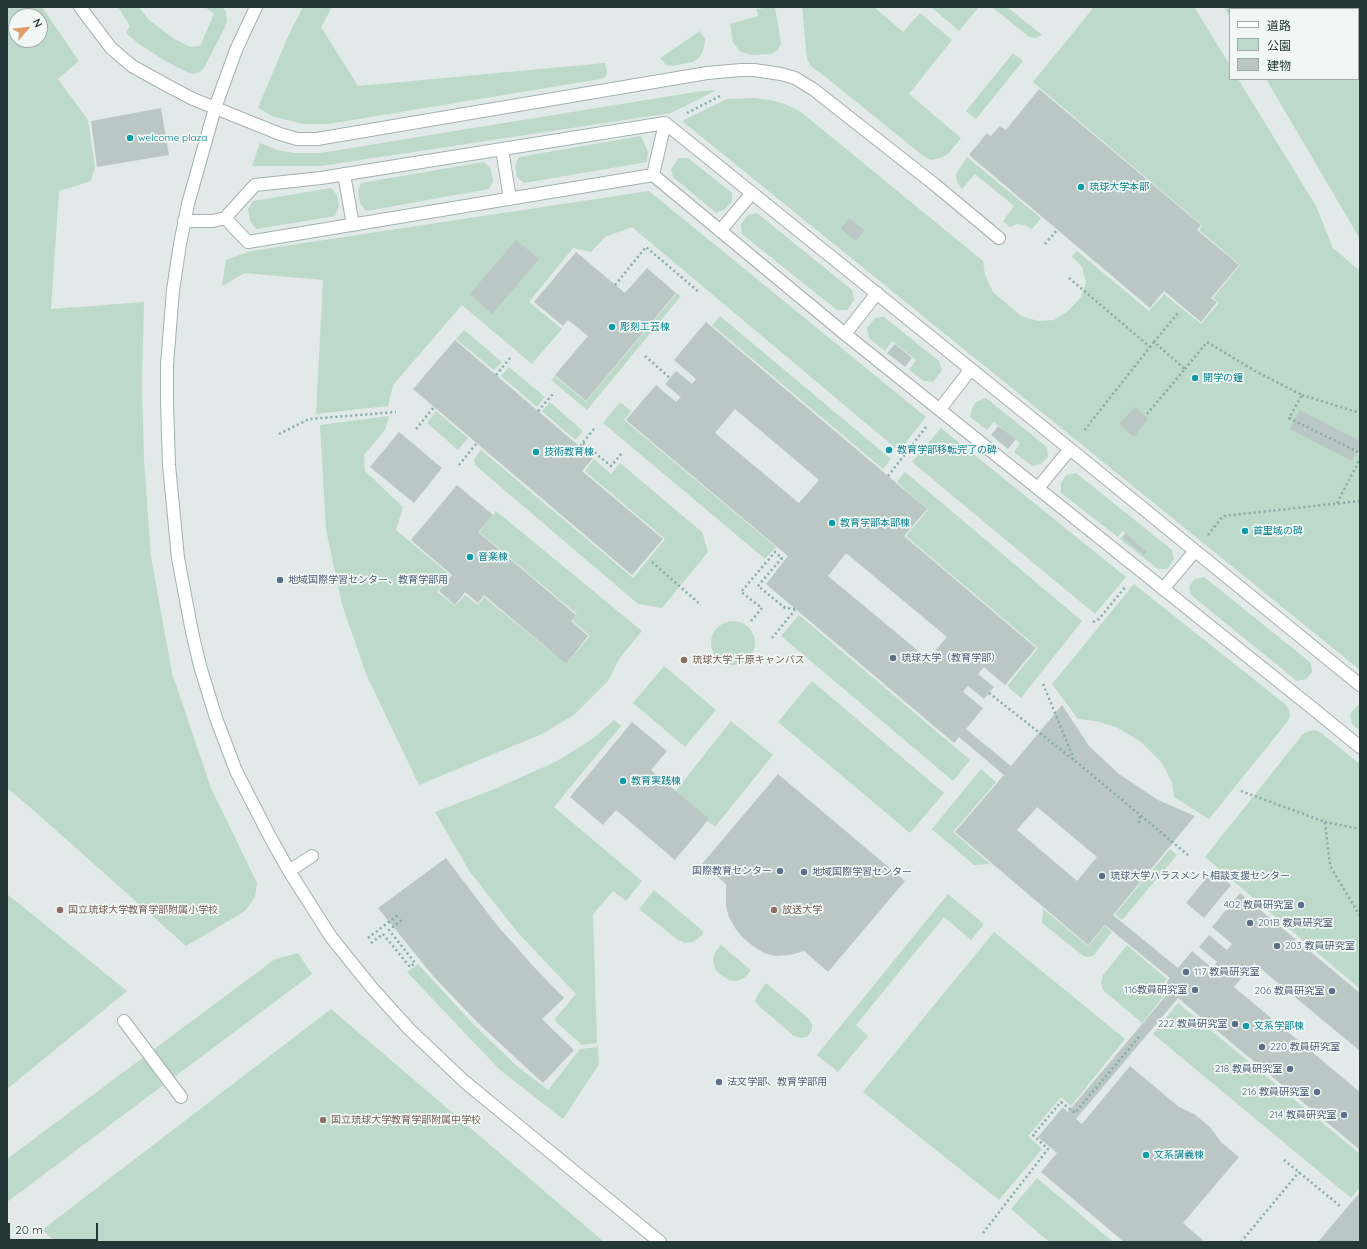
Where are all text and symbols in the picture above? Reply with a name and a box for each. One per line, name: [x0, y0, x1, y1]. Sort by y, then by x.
north arrow: [8, 8, 48, 48]
legend: [1229, 8, 1359, 80]
text: N: [30, 16, 46, 30]
text: 道路: [1267, 18, 1291, 33]
text: 公園: [1267, 38, 1291, 53]
text: 建物: [1267, 58, 1291, 73]
place label: welcome plaza: [138, 132, 207, 144]
marker: welcome plaza: [125, 133, 135, 143]
place label: 琉球大学本部: [1089, 181, 1149, 193]
marker: 琉球大学本部: [1076, 182, 1086, 192]
place label: 彫刻工芸棟: [620, 321, 670, 333]
marker: 彫刻工芸棟: [607, 322, 617, 332]
place label: 開学の鐘: [1203, 372, 1243, 384]
marker: 開学の鐘: [1190, 373, 1200, 383]
place label: 教育学部移転完了の碑: [897, 444, 997, 456]
marker: 教育学部移転完了の碑: [884, 445, 894, 455]
place label: 技術教育棟: [544, 446, 594, 458]
marker: 技術教育棟: [531, 447, 541, 457]
place label: 教育学部本部棟: [840, 517, 910, 529]
marker: 教育学部本部棟: [827, 518, 837, 528]
place label: 首里城の碑: [1253, 525, 1303, 537]
marker: 首里城の碑: [1240, 526, 1250, 536]
place label: 音楽棟: [478, 551, 508, 563]
marker: 音楽棟: [465, 552, 475, 562]
place label: 地域国際学習センター、教育学部用: [288, 574, 448, 586]
marker: 地域国際学習センター、教育学部用: [275, 575, 285, 585]
place label: 琉球大学（教育学部）: [901, 652, 1001, 664]
marker: 琉球大学（教育学部）: [888, 653, 898, 663]
place label: 琉球大学 千原キャンパス: [692, 654, 805, 666]
marker: 琉球大学 千原キャンパス: [679, 655, 689, 665]
place label: 教育実践棟: [631, 775, 681, 787]
marker: 教育実践棟: [618, 776, 628, 786]
place label: 国際教育センター: [692, 865, 772, 877]
marker: 国際教育センター: [775, 866, 785, 876]
place label: 地域国際学習センター: [812, 866, 912, 878]
marker: 地域国際学習センター: [799, 867, 809, 877]
place label: 琉球大学ハラスメント相談支援センター: [1110, 870, 1290, 882]
marker: 琉球大学ハラスメント相談支援センター: [1097, 871, 1107, 881]
place label: 402 教員研究室: [1224, 899, 1293, 911]
marker: 402 教員研究室: [1296, 900, 1306, 910]
place label: 国立琉球大学教育学部附属小学校: [68, 904, 218, 916]
place label: 放送大学: [782, 904, 822, 916]
marker: 国立琉球大学教育学部附属小学校: [55, 905, 65, 915]
marker: 放送大学: [769, 905, 779, 915]
place label: 201B 教員研究室: [1258, 917, 1332, 929]
marker: 201B 教員研究室: [1245, 918, 1255, 928]
place label: 203 教員研究室: [1285, 940, 1354, 952]
marker: 203 教員研究室: [1272, 941, 1282, 951]
place label: 117 教員研究室: [1194, 966, 1259, 978]
marker: 117 教員研究室: [1181, 967, 1191, 977]
place label: 116教員研究室: [1124, 984, 1187, 996]
marker: 116教員研究室: [1190, 985, 1200, 995]
place label: 206 教員研究室: [1254, 985, 1324, 997]
marker: 206 教員研究室: [1327, 986, 1337, 996]
place label: 222 教員研究室: [1158, 1018, 1227, 1030]
marker: 222 教員研究室: [1230, 1019, 1240, 1029]
place label: 文系学部棟: [1254, 1020, 1304, 1032]
marker: 文系学部棟: [1241, 1021, 1251, 1031]
place label: 220 教員研究室: [1270, 1041, 1340, 1053]
marker: 220 教員研究室: [1257, 1042, 1267, 1052]
place label: 218 教員研究室: [1215, 1063, 1282, 1075]
marker: 218 教員研究室: [1285, 1064, 1295, 1074]
place label: 法文学部、教育学部用: [727, 1076, 827, 1088]
marker: 法文学部、教育学部用: [714, 1077, 724, 1087]
place label: 216 教員研究室: [1242, 1086, 1309, 1098]
marker: 216 教員研究室: [1312, 1087, 1322, 1097]
place label: 214 教員研究室: [1269, 1109, 1336, 1121]
marker: 214 教員研究室: [1339, 1110, 1349, 1120]
place label: 国立琉球大学教育学部附属中学校: [331, 1114, 481, 1126]
marker: 国立琉球大学教育学部附属中学校: [318, 1115, 328, 1125]
place label: 文系講義棟: [1154, 1149, 1204, 1161]
marker: 文系講義棟: [1141, 1150, 1151, 1160]
scale bar: [10, 1215, 100, 1241]
text: 20 m: [15, 1222, 43, 1237]

